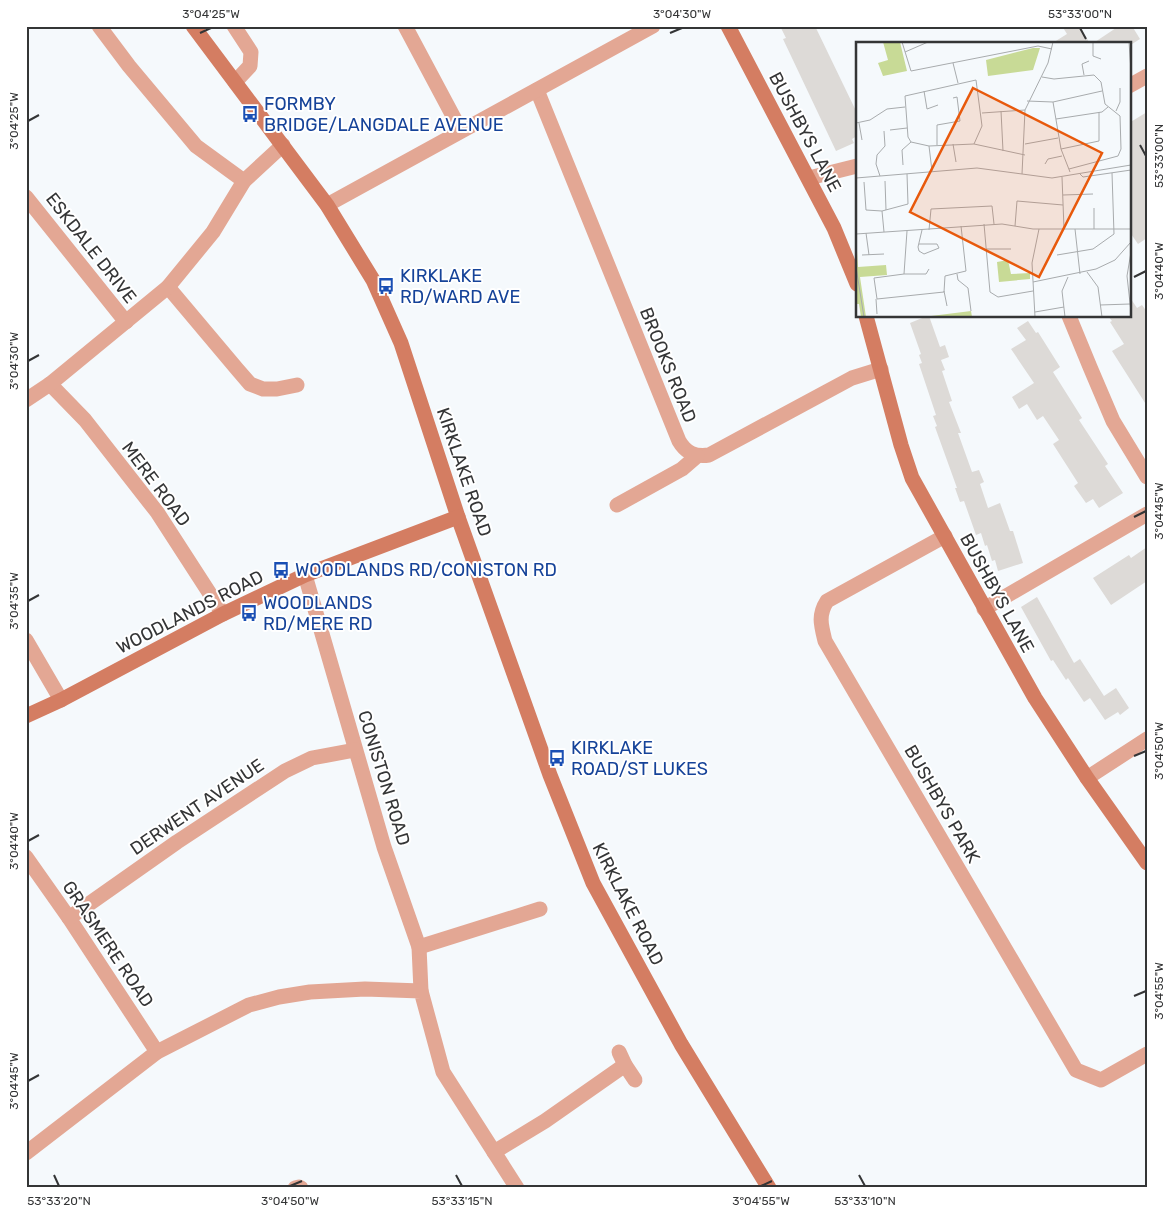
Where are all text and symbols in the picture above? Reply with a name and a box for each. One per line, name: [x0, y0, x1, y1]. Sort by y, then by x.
text: 3°04'25"W: [182, 7, 240, 21]
text: 3°04'30"W: [653, 7, 711, 21]
text: 53°33'00"N: [1048, 7, 1112, 21]
inset map: [856, 42, 1130, 318]
street label: BUSHBYS LANE: [764, 68, 846, 196]
text: 3°04'25"W: [7, 92, 21, 150]
place label: FORMBY BRIDGE/LANGDALE AVENUE: [264, 93, 504, 136]
bus stop icon: FORMBY BRIDGE/LANGDALE AVENUE: [240, 104, 260, 124]
text: 53°33'00"N: [1152, 124, 1166, 188]
street label: ESKDALE DRIVE: [41, 188, 141, 308]
text: 3°04'40"W: [1152, 242, 1166, 300]
place label: KIRKLAKE RD/WARD AVE: [400, 265, 521, 308]
bus stop icon: KIRKLAKE RD/WARD AVE: [376, 276, 396, 296]
street label: BROOKS ROAD: [635, 304, 701, 426]
text: 3°04'30"W: [7, 332, 21, 390]
street label: KIRKLAKE ROAD: [432, 405, 496, 539]
street label: MERE ROAD: [117, 437, 195, 531]
text: 3°04'45"W: [1152, 482, 1166, 540]
street label: BUSHBYS LANE: [955, 530, 1039, 656]
place label: WOODLANDS RD/CONISTON RD: [295, 559, 557, 581]
bus stop icon: WOODLANDS RD/CONISTON RD: [271, 560, 291, 580]
street label: WOODLANDS ROAD: [113, 565, 267, 659]
text: 3°04'35"W: [7, 572, 21, 630]
place label: WOODLANDS RD/MERE RD: [263, 592, 373, 635]
bus stop icon: WOODLANDS RD/MERE RD: [239, 603, 259, 623]
street label: CONISTON ROAD: [353, 708, 415, 848]
text: 3°04'50"W: [1152, 722, 1166, 780]
place label: KIRKLAKE ROAD/ST LUKES: [571, 737, 708, 780]
street label: BUSHBYS PARK: [899, 741, 985, 867]
bus stop icon: KIRKLAKE ROAD/ST LUKES: [547, 748, 567, 768]
street label: DERWENT AVENUE: [126, 754, 268, 860]
text: 3°04'40"W: [7, 812, 21, 870]
street label: KIRKLAKE ROAD: [588, 839, 668, 969]
street label: GRASMERE ROAD: [58, 877, 158, 1011]
text: 3°04'55"W: [1152, 962, 1166, 1020]
text: 3°04'45"W: [7, 1052, 21, 1110]
text: 53°33'20"N: [27, 1194, 91, 1208]
text: 3°04'50"W: [261, 1194, 319, 1208]
text: 53°33'15"N: [431, 1194, 493, 1208]
text: 3°04'55"W: [732, 1194, 790, 1208]
text: 53°33'10"N: [834, 1194, 896, 1208]

